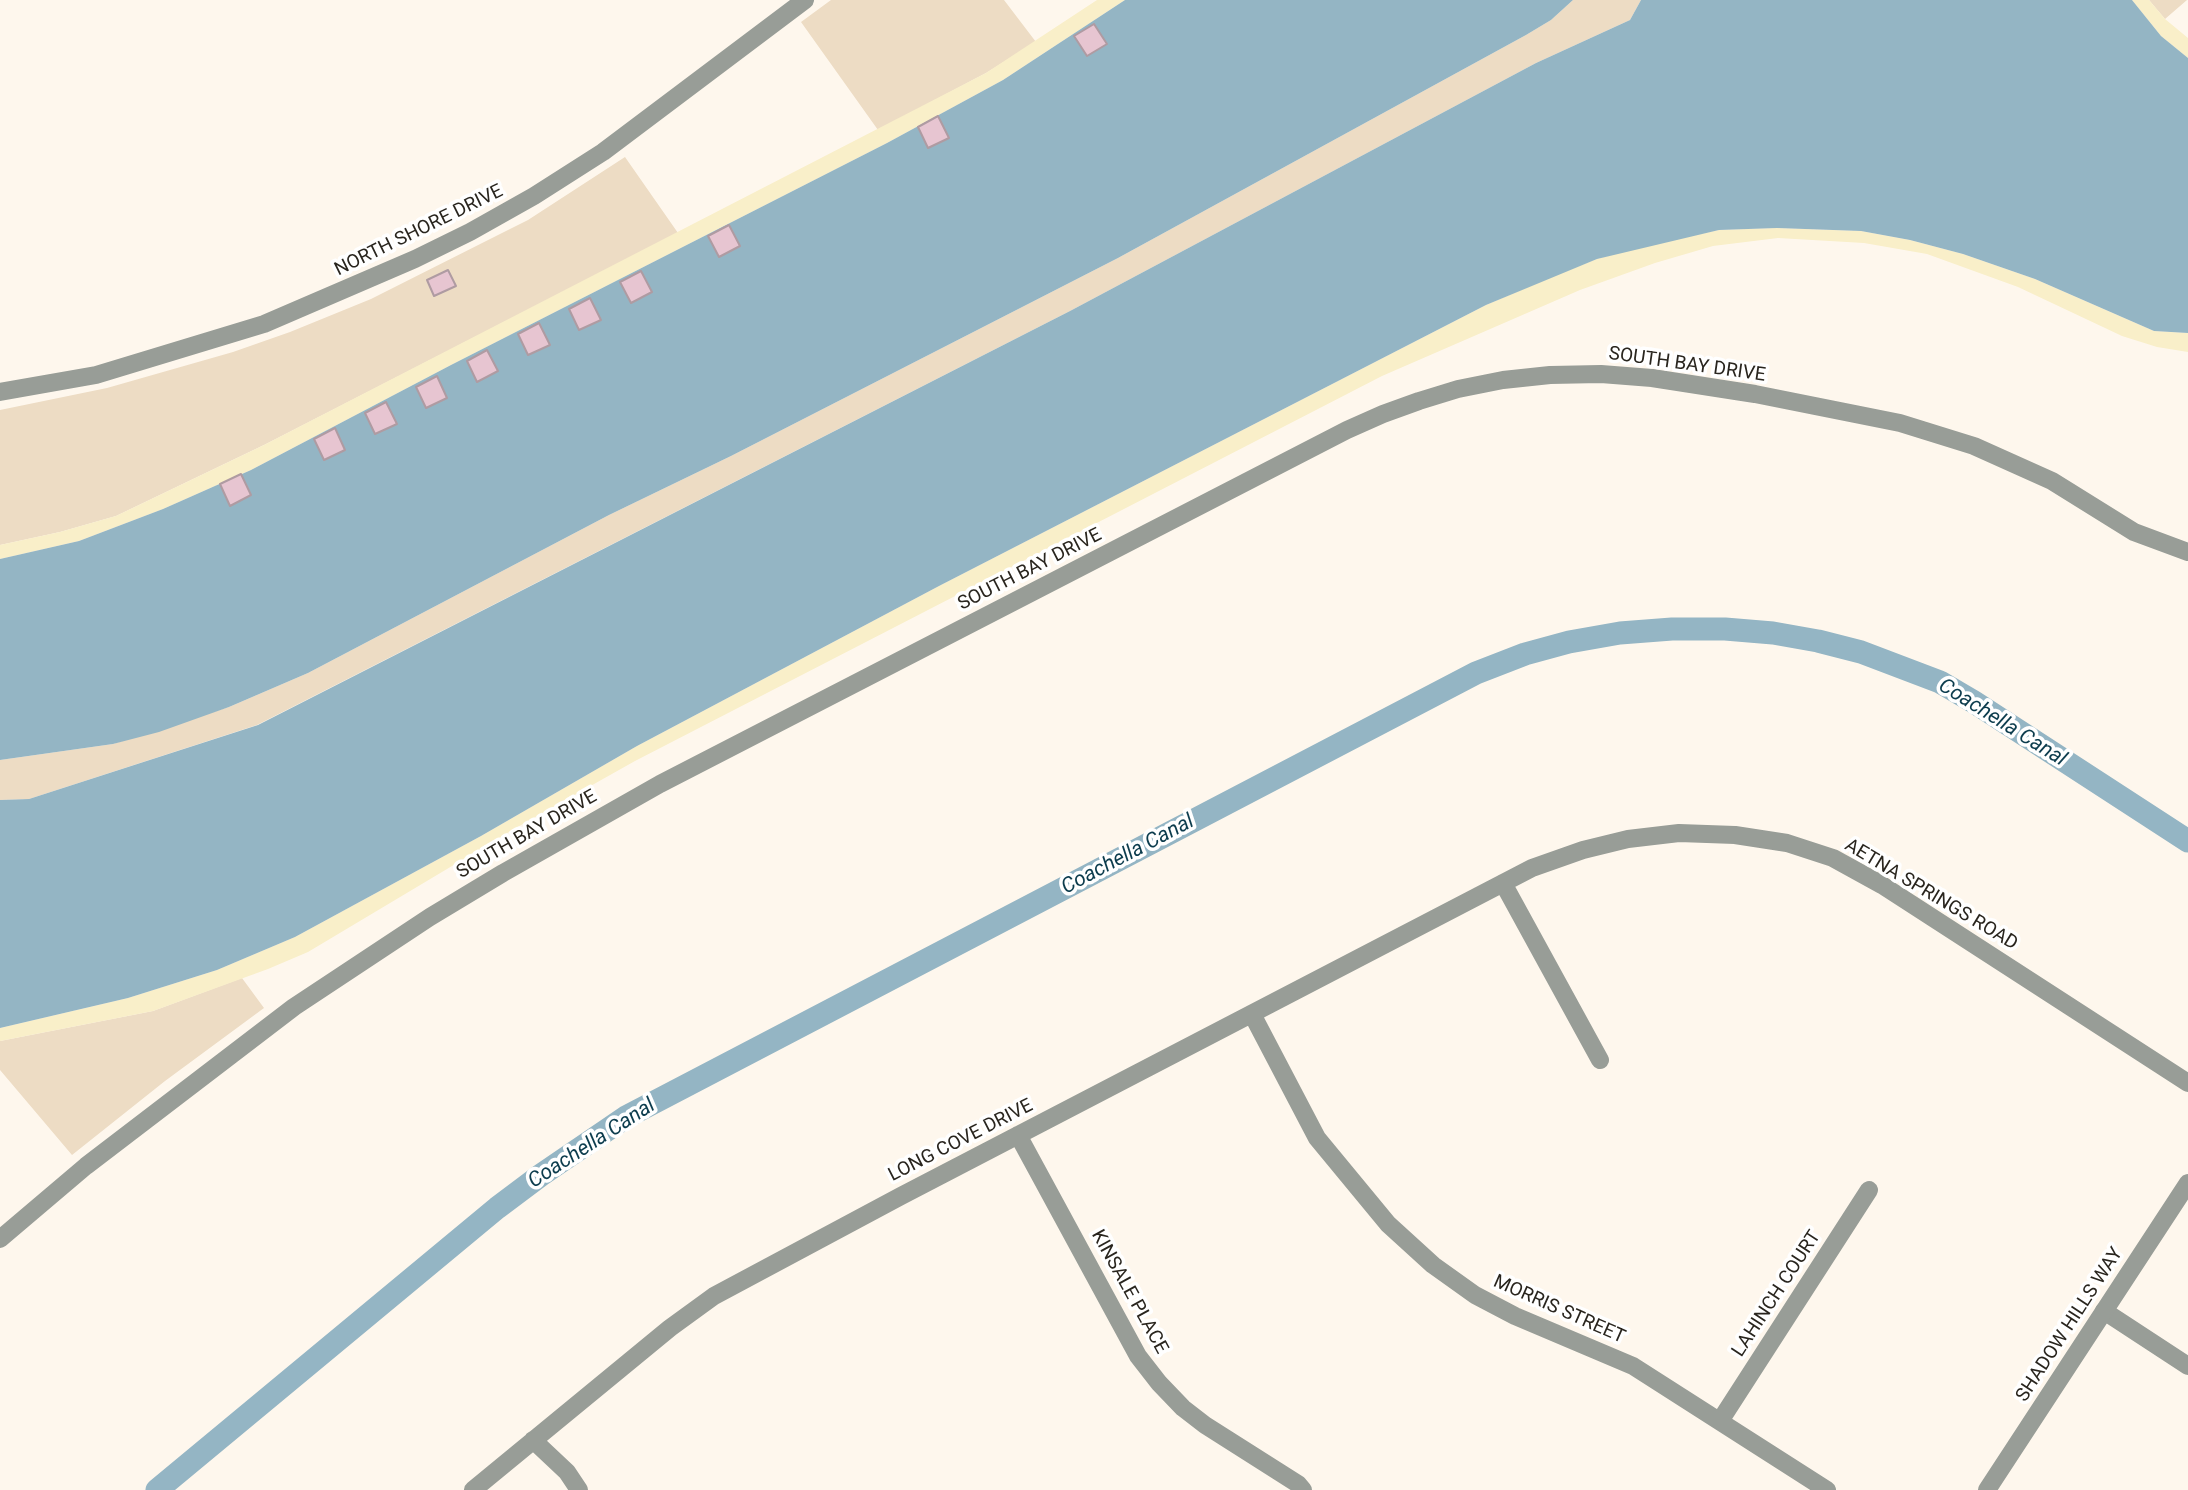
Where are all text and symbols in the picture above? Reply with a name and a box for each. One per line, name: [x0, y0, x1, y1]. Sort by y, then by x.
street label: NORTH SHORE DRIVE: [331, 180, 507, 282]
street label: SOUTH BAY DRIVE: [1607, 343, 1767, 387]
street label: SOUTH BAY DRIVE: [954, 524, 1106, 616]
water label: Coachella Canal: [1933, 674, 2071, 772]
street label: SOUTH BAY DRIVE: [453, 786, 601, 884]
water label: Coachella Canal: [1057, 810, 1199, 900]
street label: AETNA SPRINGS ROAD: [1840, 834, 2022, 956]
water label: Coachella Canal: [524, 1094, 660, 1194]
street label: LONG COVE DRIVE: [885, 1095, 1037, 1187]
street label: KINSALE PLACE: [1086, 1226, 1172, 1358]
street label: LAHINCH COURT: [1728, 1227, 1826, 1361]
street label: SHADOW HILLS WAY: [2012, 1244, 2128, 1406]
street label: MORRIS STREET: [1490, 1271, 1628, 1349]

